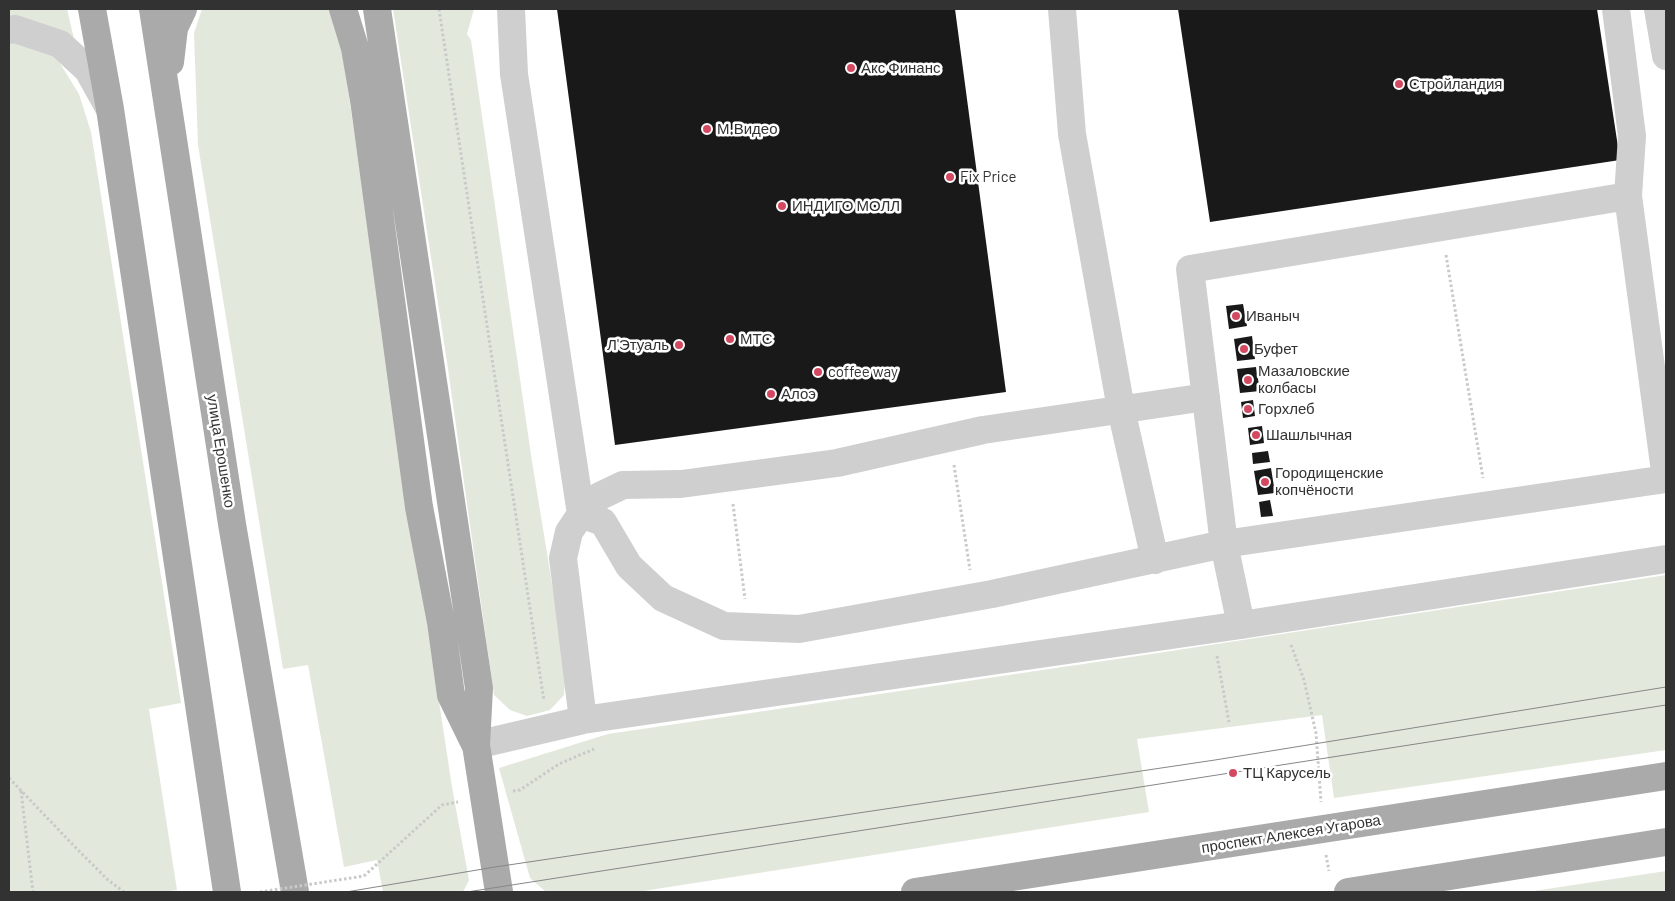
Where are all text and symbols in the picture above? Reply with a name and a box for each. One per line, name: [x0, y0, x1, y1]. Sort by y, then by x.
place label: Акс Финанс: [861, 59, 940, 77]
marker: Акс Финанс: [845, 62, 857, 74]
place label: Стройландия: [1409, 75, 1502, 93]
marker: Стройландия: [1393, 78, 1405, 90]
place label: М.Видео: [717, 120, 777, 138]
marker: М.Видео: [701, 123, 713, 135]
place label: Fix Price: [960, 168, 1016, 186]
marker: Fix Price: [944, 171, 956, 183]
place label: ИНДИГО МОЛЛ: [792, 197, 900, 215]
marker: ИНДИГО МОЛЛ: [776, 200, 788, 212]
place label: Иваныч: [1246, 307, 1300, 325]
marker: Иваныч: [1230, 310, 1242, 322]
place label: МТС: [740, 330, 772, 348]
marker: МТС: [724, 333, 736, 345]
place label: Л'Этуаль: [607, 336, 669, 354]
marker: Л'Этуаль: [673, 339, 685, 351]
place label: Буфет: [1254, 340, 1298, 358]
marker: Буфет: [1238, 343, 1250, 355]
place label: Мазаловские колбасы: [1258, 362, 1350, 397]
place label: coffee way: [828, 363, 898, 381]
marker: coffee way: [812, 366, 824, 378]
marker: Мазаловские колбасы: [1242, 374, 1254, 386]
place label: Алоэ: [781, 385, 816, 403]
marker: Алоэ: [765, 388, 777, 400]
street label: улица Ерошенко: [203, 393, 239, 509]
place label: Горхлеб: [1258, 400, 1315, 418]
marker: Горхлеб: [1242, 403, 1254, 415]
place label: Шашлычная: [1266, 426, 1352, 444]
marker: Шашлычная: [1250, 429, 1262, 441]
place label: Городищенские копчёности: [1275, 464, 1384, 499]
marker: Городищенские копчёности: [1259, 476, 1271, 488]
place label: ТЦ Карусель: [1243, 764, 1331, 782]
marker: ТЦ Карусель: [1227, 767, 1239, 779]
street label: проспект Алексея Угарова: [1200, 811, 1382, 857]

